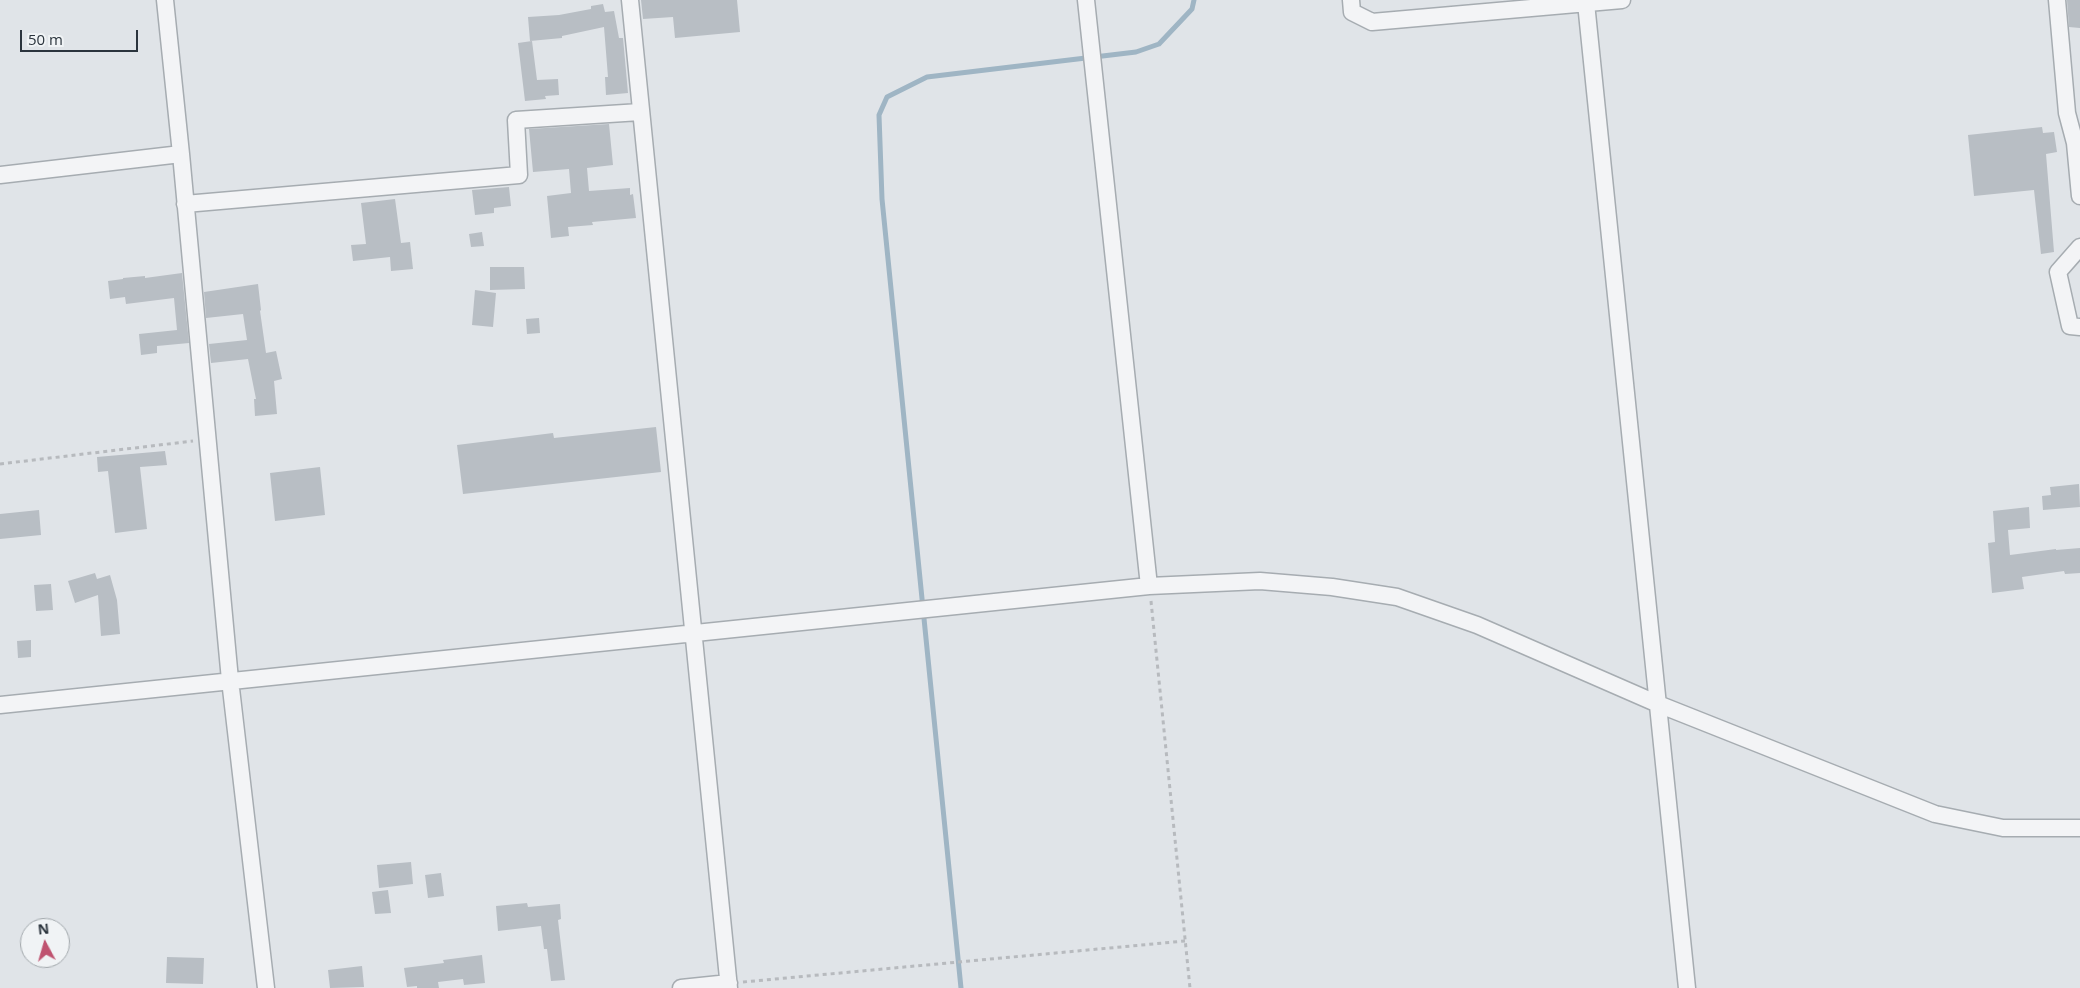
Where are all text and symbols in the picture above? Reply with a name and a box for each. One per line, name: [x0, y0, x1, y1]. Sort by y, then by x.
scale bar: [22, 20, 140, 52]
text: 50 m: [28, 29, 63, 49]
north arrow: [20, 918, 70, 968]
text: N: [37, 919, 50, 939]

